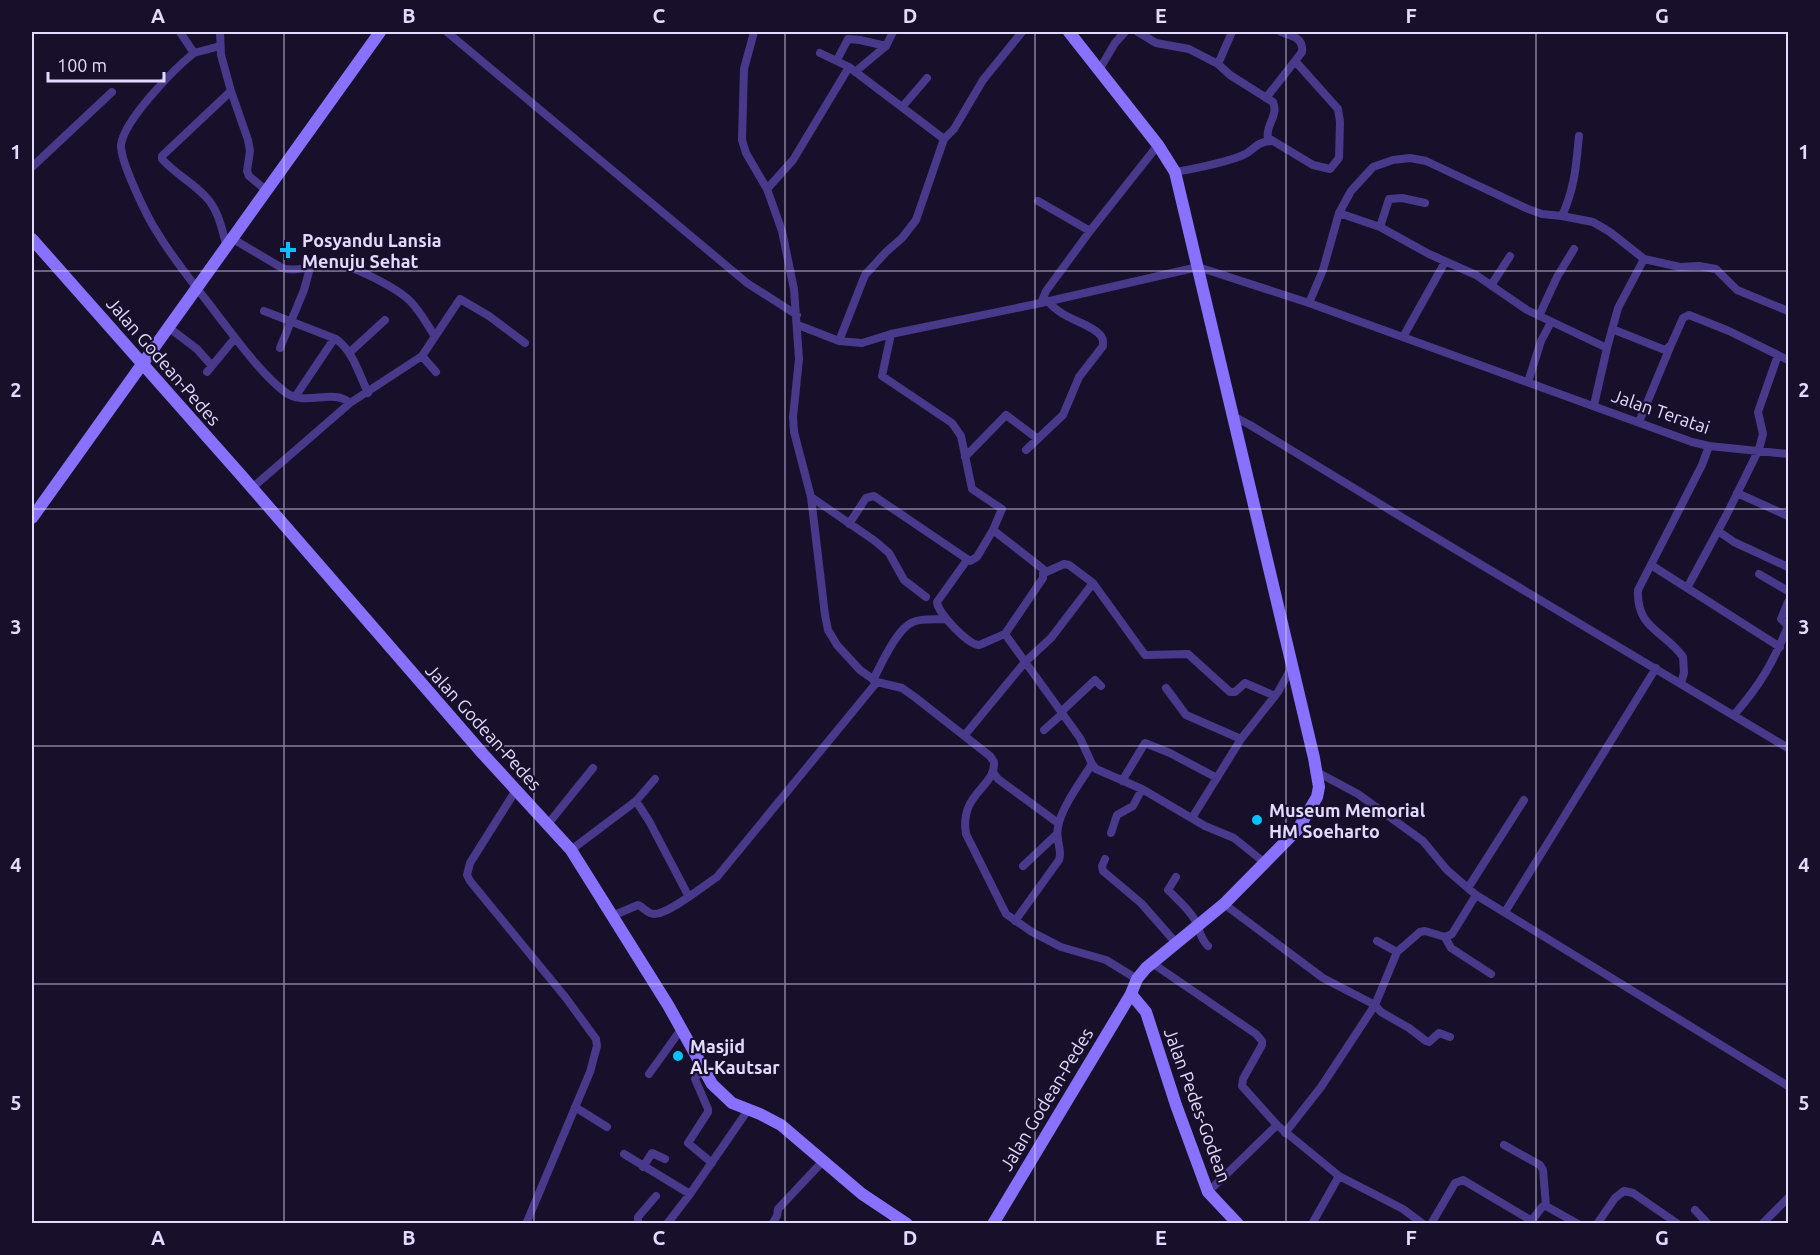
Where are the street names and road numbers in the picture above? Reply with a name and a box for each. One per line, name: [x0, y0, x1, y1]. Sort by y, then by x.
street label: Jalan Godean-Pedes: [103, 293, 225, 429]
street label: Jalan Teratai: [1609, 385, 1713, 437]
street label: Jalan Godean-Pedes: [422, 660, 546, 794]
street label: Jalan Godean-Pedes: [996, 1024, 1097, 1174]
street label: Jalan Pedes-Godean: [1161, 1025, 1235, 1185]

